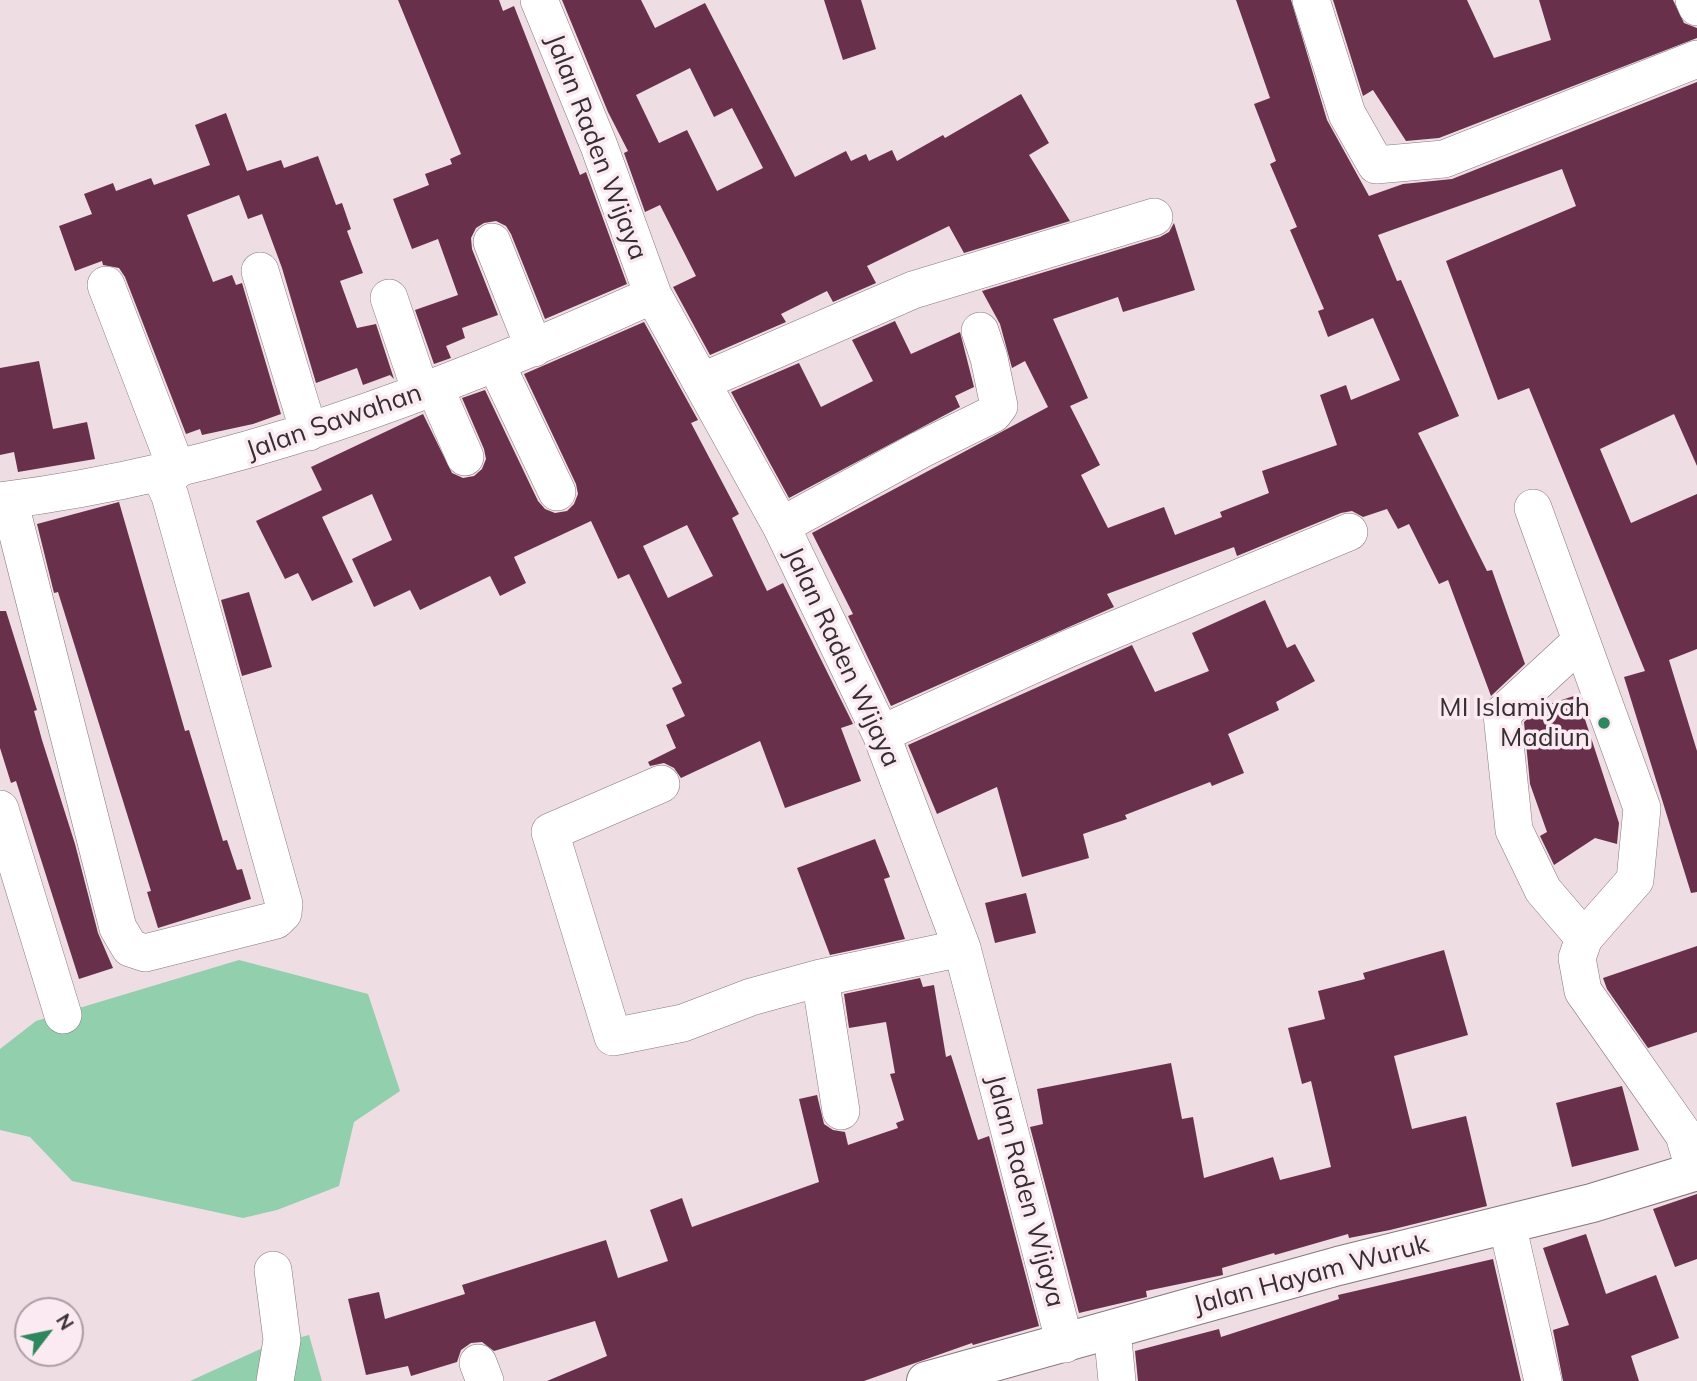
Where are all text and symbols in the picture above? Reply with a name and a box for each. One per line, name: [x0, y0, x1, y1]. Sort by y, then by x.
street label: Jalan Raden Wijaya: [539, 30, 653, 264]
street label: Jalan Sawahan: [242, 377, 426, 467]
street label: Jalan Raden Wijaya: [777, 542, 907, 772]
place label: MI Islamiyah Madiun: [1439, 692, 1590, 754]
marker: MI Islamiyah Madiun: [1596, 715, 1612, 731]
street label: Jalan Raden Wijaya: [979, 1071, 1071, 1311]
street label: Jalan Hayam Wuruk: [1190, 1229, 1432, 1321]
north arrow: [14, 1297, 84, 1367]
text: N: [51, 1309, 79, 1334]

